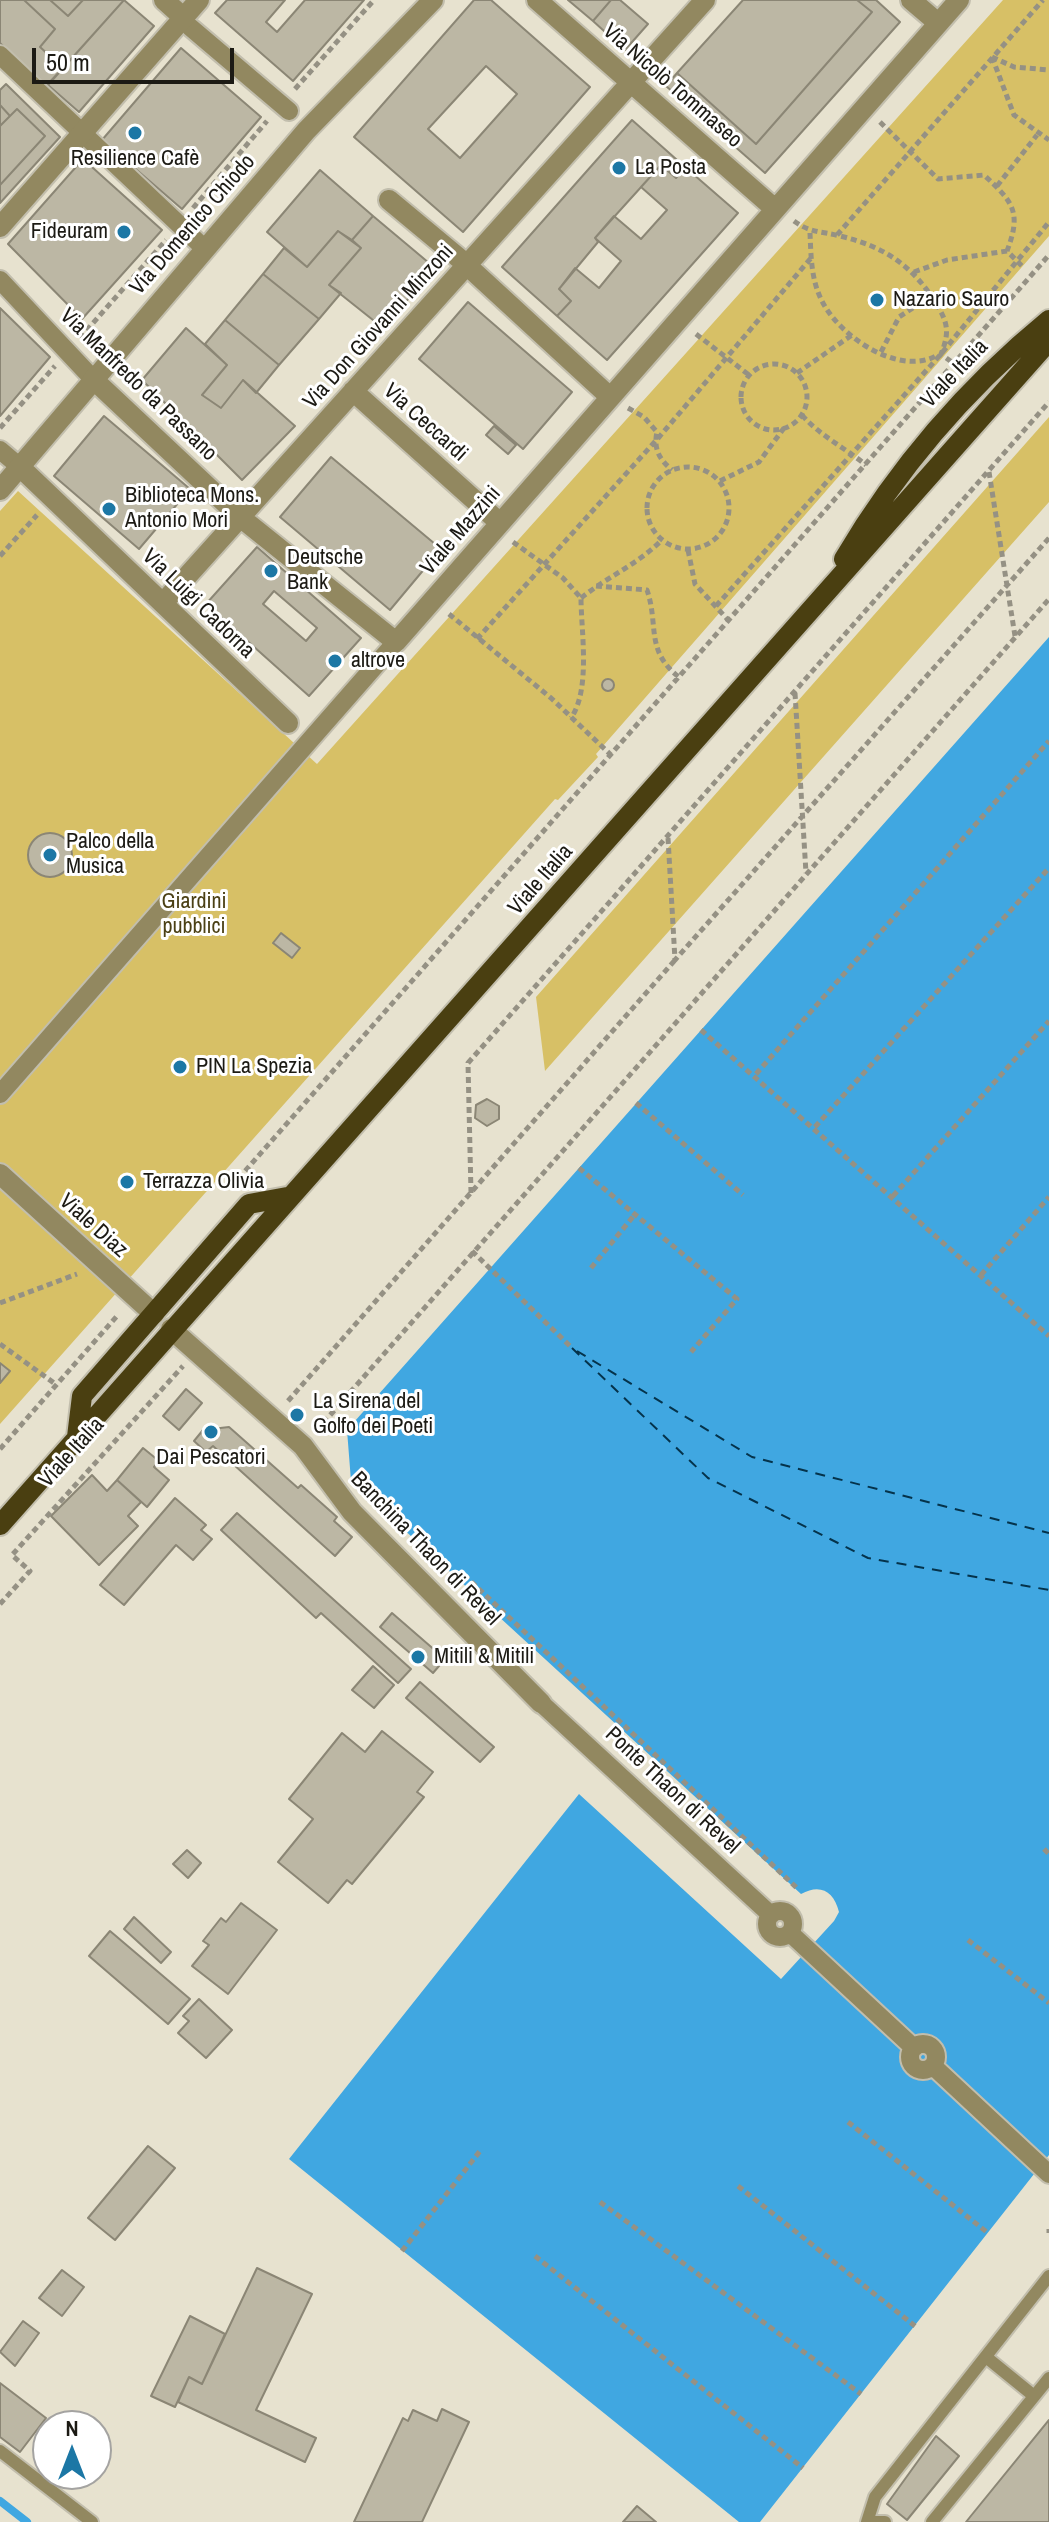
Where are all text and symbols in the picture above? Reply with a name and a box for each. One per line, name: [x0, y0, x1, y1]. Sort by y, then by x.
street label: Via Nicolò Tommaseo: [597, 18, 747, 154]
scale bar: [36, 32, 238, 82]
text: 50 m: [46, 46, 90, 78]
marker: Resilience Cafè: [126, 124, 144, 142]
place label: Resilience Cafè: [71, 146, 199, 172]
street label: Via Domenico Chiodo: [125, 149, 261, 301]
place label: La Posta: [635, 155, 706, 181]
marker: La Posta: [610, 159, 628, 177]
place label: Fideuram: [31, 219, 108, 245]
marker: Fideuram: [115, 223, 133, 241]
street label: Via Don Giovanni Minzoni: [298, 239, 460, 415]
place label: Nazario Sauro: [893, 287, 1009, 313]
marker: Nazario Sauro: [868, 291, 886, 309]
street label: Via Manfredo da Passano: [54, 303, 222, 467]
street label: Viale Italia: [916, 334, 994, 414]
street label: Via Ceccardi: [378, 378, 472, 468]
street label: Viale Mazzini: [415, 481, 507, 581]
place label: Biblioteca Mons. Antonio Mori: [125, 483, 259, 534]
marker: Biblioteca Mons. Antonio Mori: [100, 500, 118, 518]
street label: Via Luigi Cadorna: [136, 544, 260, 664]
place label: Deutsche Bank: [287, 545, 363, 596]
marker: Deutsche Bank: [262, 562, 280, 580]
place label: altrove: [351, 648, 405, 674]
marker: altrove: [326, 652, 344, 670]
place label: Palco della Musica: [66, 829, 154, 880]
street label: Viale Italia: [503, 839, 579, 921]
marker: Palco della Musica: [41, 846, 59, 864]
park label: Giardini pubblici: [161, 889, 227, 940]
place label: PIN La Spezia: [196, 1054, 312, 1080]
marker: PIN La Spezia: [171, 1058, 189, 1076]
place label: Terrazza Olivia: [143, 1169, 264, 1195]
marker: Terrazza Olivia: [118, 1173, 136, 1191]
street label: Viale Diaz: [53, 1188, 133, 1264]
place label: La Sirena del Golfo dei Poeti: [313, 1389, 433, 1440]
marker: La Sirena del Golfo dei Poeti: [288, 1406, 306, 1424]
street label: Viale Italia: [34, 1413, 110, 1493]
marker: Dai Pescatori: [202, 1423, 220, 1441]
place label: Dai Pescatori: [156, 1445, 266, 1471]
street label: Banchina Thaon di Revel: [345, 1467, 505, 1631]
place label: Mitili & Mitili: [434, 1644, 534, 1670]
marker: Mitili & Mitili: [409, 1648, 427, 1666]
street label: Ponte Thaon di Revel: [599, 1722, 745, 1860]
north arrow: [32, 2410, 112, 2490]
text: N: [65, 2413, 79, 2443]

